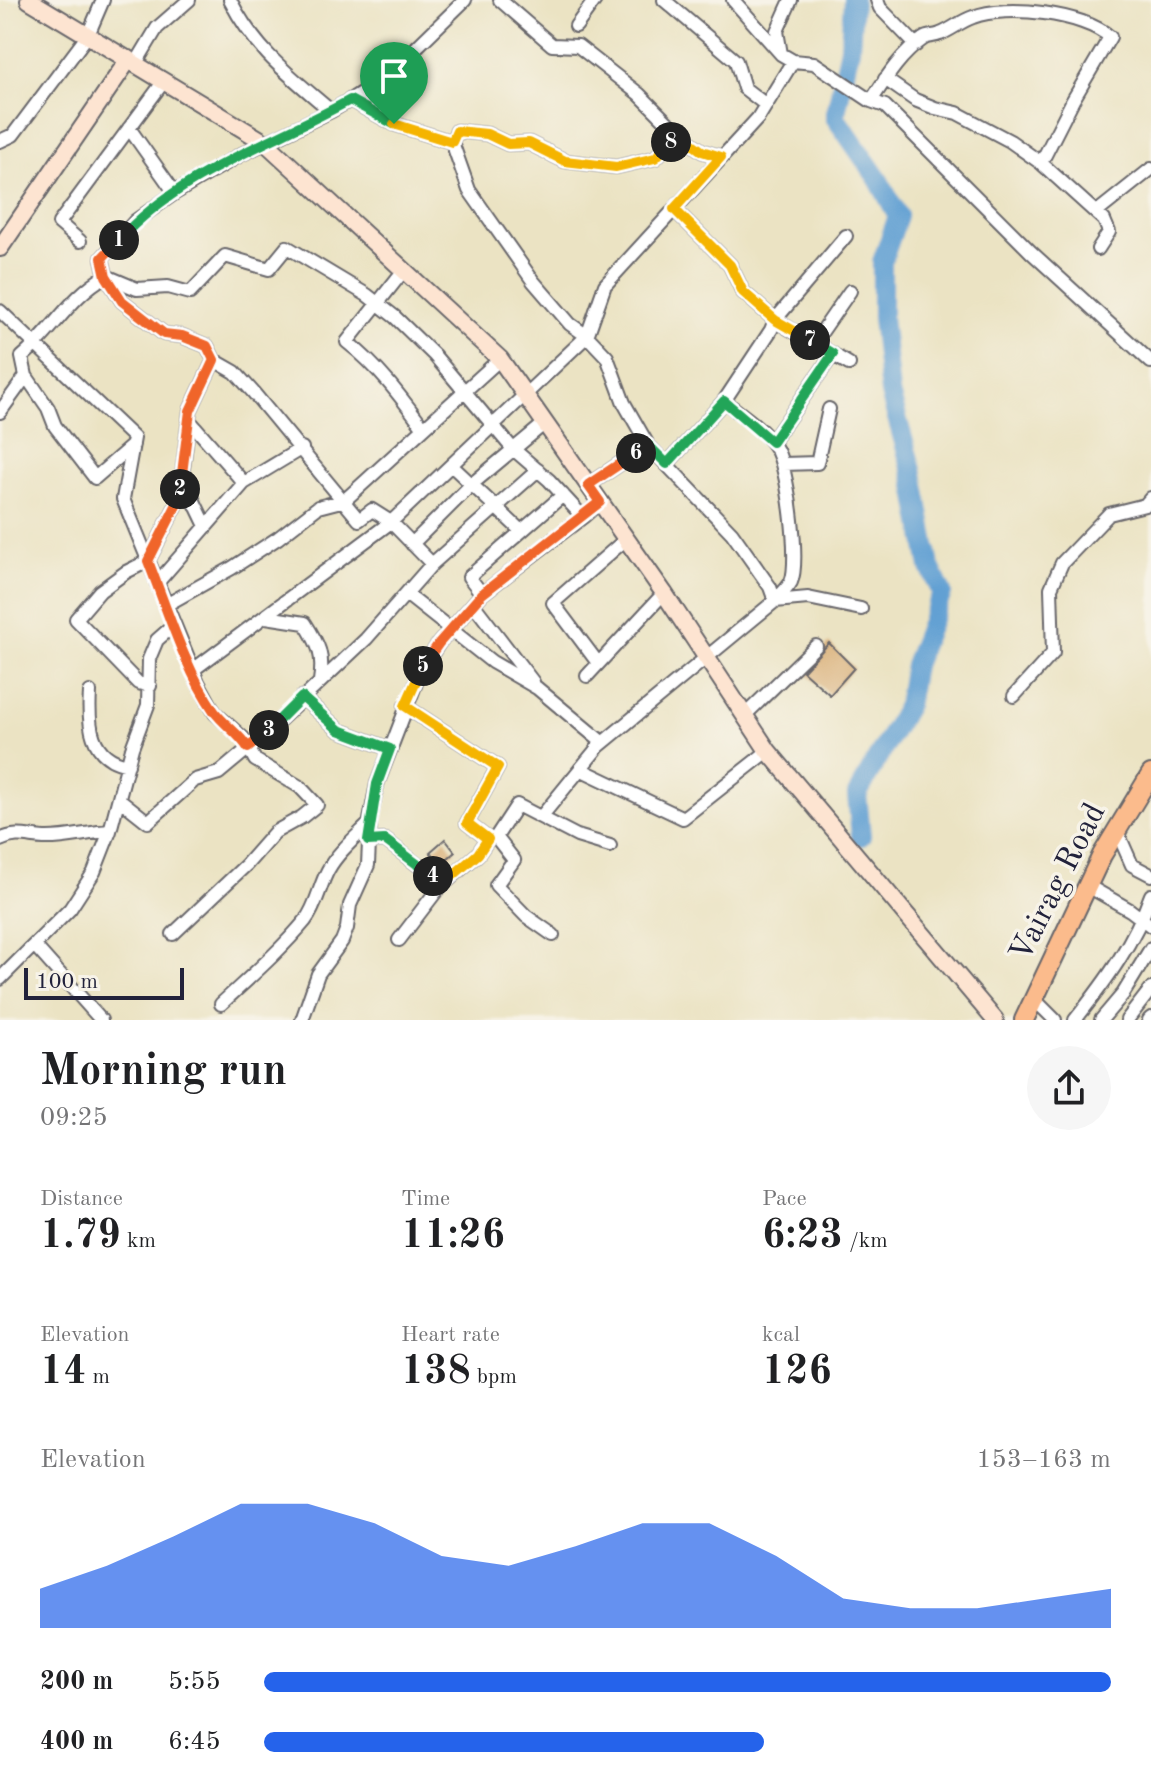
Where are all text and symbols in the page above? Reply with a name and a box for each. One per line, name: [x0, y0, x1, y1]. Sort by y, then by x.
pin: [360, 42, 428, 124]
icon: arrive: [372, 54, 416, 98]
pin: 8: [651, 122, 691, 162]
text: 8: [665, 131, 677, 153]
pin: 1: [99, 220, 139, 260]
text: 1: [113, 229, 125, 251]
pin: 7: [790, 320, 830, 360]
text: 7: [804, 329, 816, 351]
pin: 6: [616, 433, 656, 473]
text: 6: [630, 442, 642, 464]
pin: 2: [160, 469, 200, 509]
text: 2: [174, 478, 186, 500]
pin: 5: [403, 646, 443, 686]
text: 5: [417, 655, 429, 677]
pin: 3: [249, 710, 289, 750]
text: 3: [263, 719, 275, 741]
street label: Vairag Road: [1005, 799, 1113, 967]
pin: 4: [413, 856, 453, 896]
text: 4: [427, 865, 439, 887]
scale bar: [24, 964, 184, 1000]
text: 100 m: [36, 971, 98, 993]
button: share: [1027, 1046, 1111, 1130]
text: Morning run: [40, 1050, 287, 1094]
text: 09:25: [40, 1105, 108, 1131]
text: Distance: [40, 1188, 123, 1210]
text: Time: [401, 1188, 450, 1210]
text: Pace: [762, 1188, 807, 1210]
text: 1.79: [40, 1217, 121, 1257]
text: 11:26: [401, 1217, 505, 1257]
text: 6:23: [762, 1217, 843, 1257]
text: km: [121, 1230, 156, 1252]
text: /km: [843, 1230, 888, 1252]
text: Elevation: [40, 1324, 130, 1346]
text: Heart rate: [401, 1324, 500, 1346]
text: kcal: [762, 1324, 800, 1346]
text: 14: [40, 1353, 86, 1393]
text: 138: [401, 1353, 471, 1393]
text: 126: [762, 1353, 832, 1393]
text: m: [86, 1366, 110, 1388]
text: bpm: [471, 1366, 517, 1388]
text: Elevation: [40, 1447, 146, 1473]
text: 153–163 m: [976, 1447, 1111, 1473]
text: 200 m: [40, 1669, 113, 1695]
text: 5:55: [168, 1669, 221, 1695]
text: 400 m: [40, 1729, 113, 1755]
text: 6:45: [168, 1729, 221, 1755]

